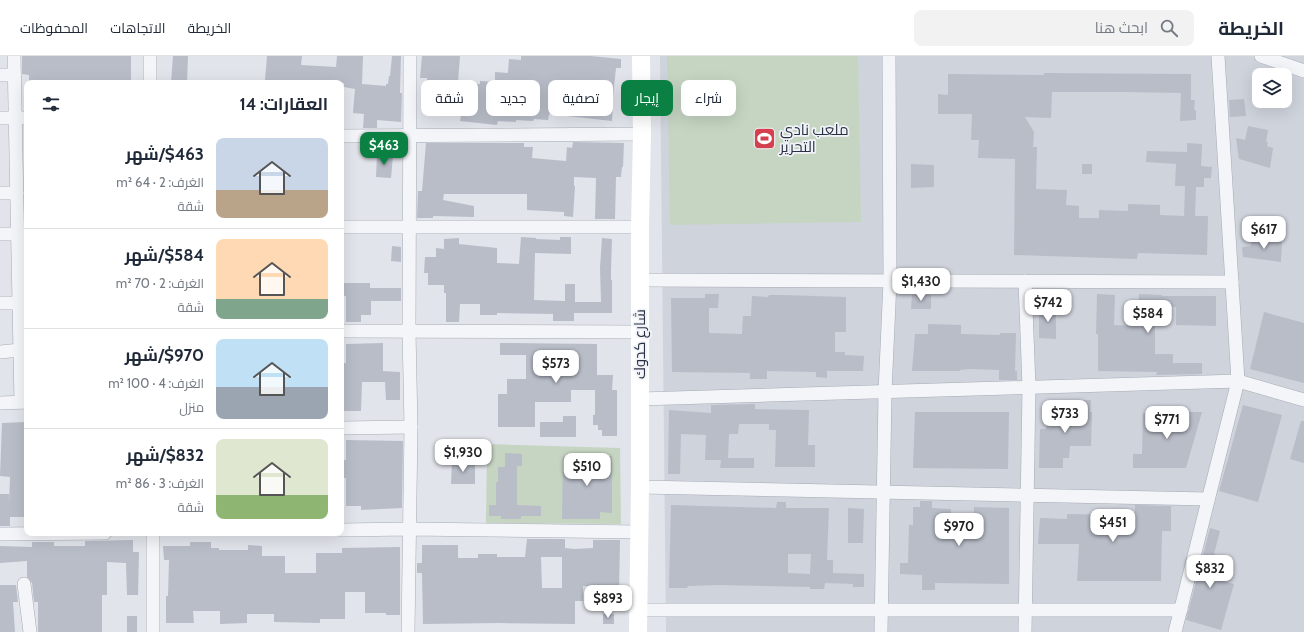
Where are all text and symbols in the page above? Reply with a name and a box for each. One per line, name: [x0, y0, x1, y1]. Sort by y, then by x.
search box: [914, 10, 1194, 46]
icon: search: [1158, 17, 1180, 39]
text: الخريطة: [1218, 17, 1284, 40]
text: المحفوظات: [20, 19, 88, 37]
text: الاتجاهات: [110, 19, 166, 37]
text: الخريطة: [188, 19, 231, 37]
text: ابحث هنا: [1095, 19, 1148, 37]
map controls: [1252, 68, 1292, 108]
button: layers: [1252, 68, 1292, 108]
chip: شقة: [421, 80, 478, 116]
chip: جديد: [486, 80, 540, 116]
chip: تصفية: [548, 80, 613, 116]
chip: إيجار: [621, 80, 673, 116]
chip: شراء: [681, 80, 736, 116]
icon: filters: [40, 93, 62, 115]
text: العقارات: 14: [239, 94, 328, 114]
place label: ملعب نادي التحرير: [779, 121, 849, 156]
sports icon: ملعب نادي التحرير: [751, 126, 777, 152]
pin: $463: [360, 132, 408, 166]
text: $463: [369, 137, 399, 153]
text: $463/شهر: [126, 144, 204, 164]
icon: home: [248, 154, 296, 202]
text: الغرف: 2 · 64 m²: [116, 174, 204, 190]
text: شقة: [177, 198, 204, 214]
pin: $617: [1240, 216, 1288, 250]
text: $617: [1251, 221, 1277, 237]
text: $584/شهر: [125, 245, 204, 265]
icon: home: [248, 255, 296, 303]
pin: $1,430: [888, 268, 954, 302]
text: $1,430: [901, 273, 941, 289]
text: الغرف: 2 · 70 m²: [116, 275, 204, 291]
pin: $742: [1024, 289, 1072, 323]
text: $742: [1034, 294, 1062, 310]
text: شقة: [177, 299, 204, 315]
pin: $584: [1124, 300, 1172, 334]
text: $584: [1133, 305, 1163, 321]
street label: شارع كدوك: [631, 309, 651, 379]
text: $970/شهر: [125, 345, 204, 365]
pin: $573: [532, 350, 580, 384]
icon: home: [248, 355, 296, 403]
text: $573: [542, 355, 570, 371]
text: الغرف: 4 · 100 m²: [108, 375, 204, 391]
text: منزل: [179, 399, 204, 415]
pin: $733: [1041, 400, 1089, 434]
text: $733: [1051, 405, 1079, 421]
pin: $771: [1143, 406, 1191, 440]
text: $771: [1154, 411, 1180, 427]
pin: $1,930: [430, 439, 496, 473]
text: $1,930: [444, 444, 482, 460]
text: $832/شهر: [126, 445, 204, 465]
pin: $510: [563, 453, 611, 487]
icon: home: [248, 455, 296, 503]
text: $510: [573, 458, 601, 474]
text: الغرف: 3 · 86 m²: [116, 475, 204, 491]
text: شقة: [177, 499, 204, 515]
pin: $451: [1089, 509, 1137, 543]
pin: $970: [935, 513, 983, 547]
text: $451: [1099, 514, 1127, 530]
text: $970: [944, 518, 974, 534]
pin: $832: [1186, 555, 1234, 589]
text: $832: [1195, 560, 1225, 576]
pin: $893: [584, 585, 632, 619]
text: $893: [593, 590, 623, 606]

